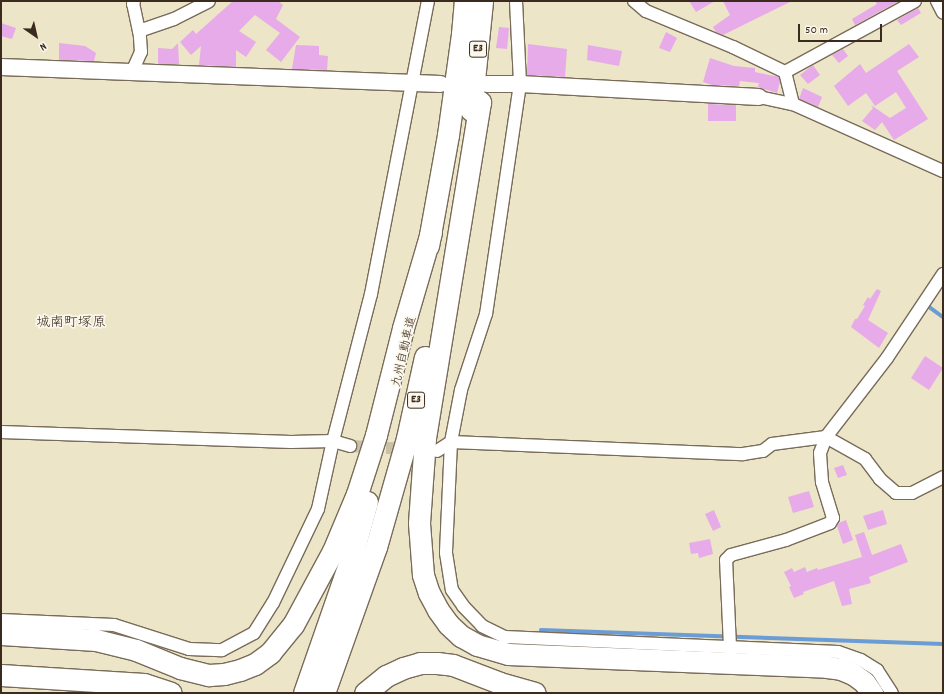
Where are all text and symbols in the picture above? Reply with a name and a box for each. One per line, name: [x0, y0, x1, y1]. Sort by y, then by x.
north arrow: [16, 16, 56, 56]
scale bar: [800, 16, 884, 42]
text: 50 m: [805, 22, 828, 39]
text: N: [36, 38, 49, 54]
road number: E3: [469, 40, 487, 58]
district label: 城南町塚原: [36, 315, 106, 331]
street label: 九州自動車道: [390, 315, 420, 389]
road number: E3: [407, 391, 425, 409]

